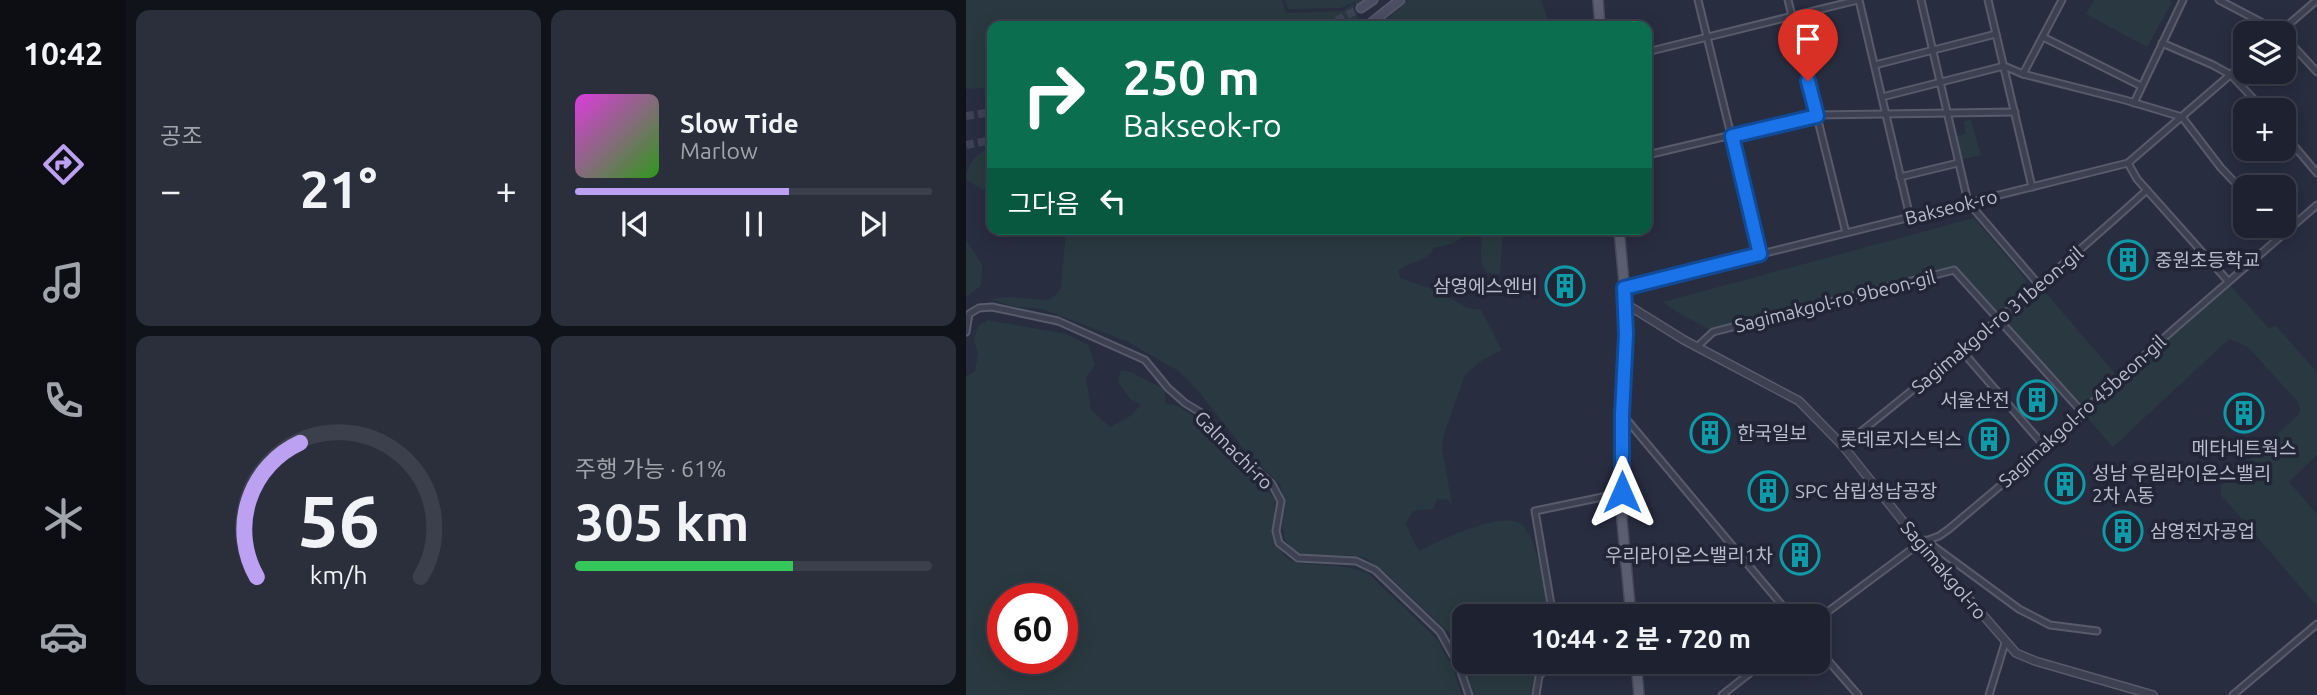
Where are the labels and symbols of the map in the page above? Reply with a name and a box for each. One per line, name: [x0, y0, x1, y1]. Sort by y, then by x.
pin: [1778, 9, 1838, 81]
street label: Bakseok-ro: [1903, 185, 1999, 229]
building icon: 중원초등학교: [2107, 239, 2149, 281]
street label: Sagimakgol-ro 31beon-gil: [1907, 242, 2087, 398]
place label: 중원초등학교: [2155, 249, 2260, 271]
building icon: 삼영에스엔비: [1544, 265, 1586, 307]
street label: Sagimakgol-ro 9beon-gil: [1732, 265, 1938, 337]
place label: 삼영에스엔비: [1433, 275, 1538, 297]
street label: Sagimakgol-ro 45beon-gil: [1994, 330, 2170, 492]
building icon: 서울산전: [2016, 379, 2058, 421]
place label: 서울산전: [1940, 389, 2010, 411]
building icon: 메타네트웍스: [2223, 392, 2265, 434]
street label: Galmachi-ro: [1190, 406, 1278, 494]
building icon: 한국일보: [1689, 412, 1731, 454]
building icon: 롯데로지스틱스: [1968, 418, 2010, 460]
place label: 한국일보: [1737, 422, 1807, 444]
place label: 롯데로지스틱스: [1840, 428, 1962, 450]
place label: 메타네트웍스: [2192, 437, 2296, 459]
position arrow: [1585, 455, 1659, 529]
place label: 성남 우림라이온스밸리 2차 A동: [2092, 462, 2271, 506]
building icon: 성남 우림라이온스밸리 2차 A동: [2044, 463, 2086, 505]
building icon: SPC 삼립성남공장: [1747, 470, 1789, 512]
place label: SPC 삼립성남공장: [1795, 480, 1937, 502]
building icon: 삼영전자공업: [2102, 510, 2144, 552]
street label: Sagimakgol-ro: [1897, 516, 1991, 624]
place label: 삼영전자공업: [2150, 520, 2255, 542]
building icon: 우리라이온스밸리1차: [1779, 534, 1821, 576]
place label: 우리라이온스밸리1차: [1605, 544, 1773, 566]
speed limit sign: 60: [987, 583, 1078, 674]

